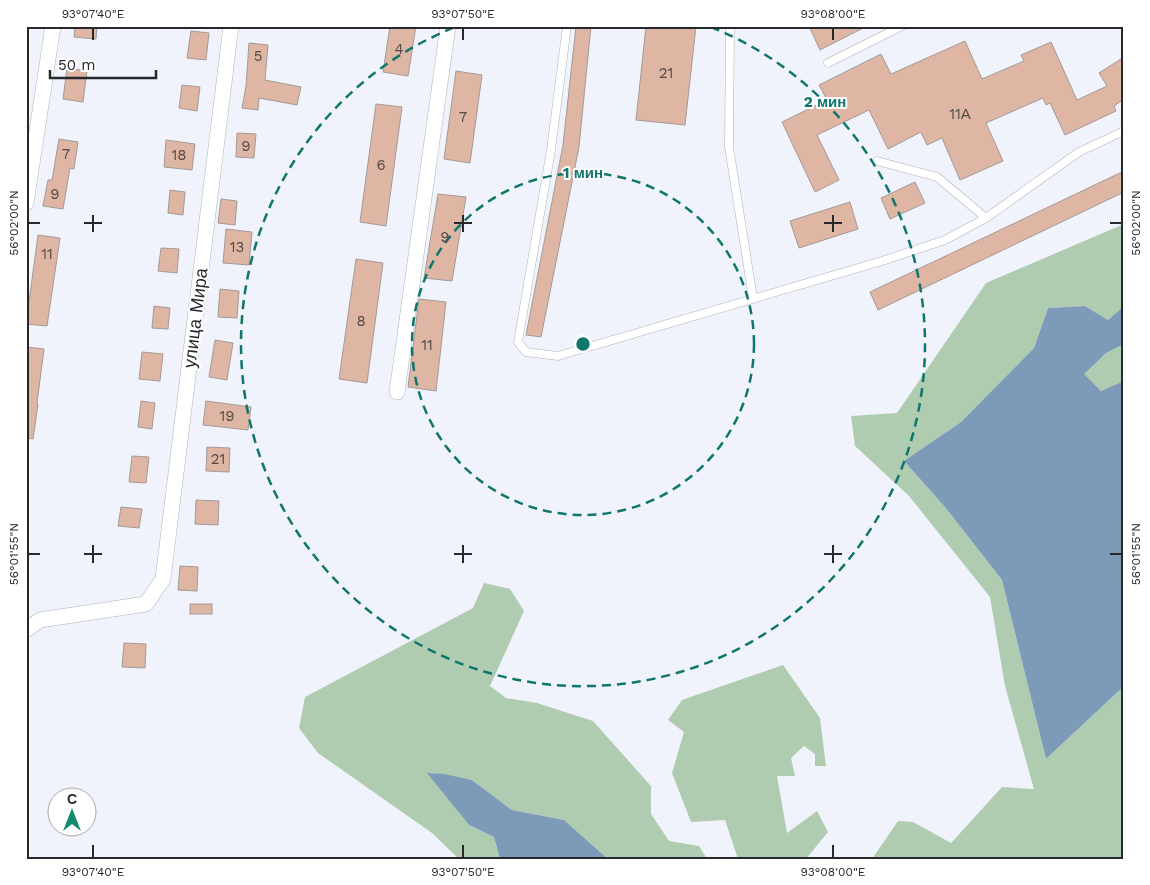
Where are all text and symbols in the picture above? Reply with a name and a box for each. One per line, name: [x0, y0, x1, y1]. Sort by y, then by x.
text: 93°07'40"E: [62, 7, 125, 21]
text: 93°07'50"E: [431, 7, 495, 21]
text: 93°08'00"E: [801, 7, 866, 21]
house number: 4: [394, 40, 404, 58]
house number: 5: [254, 47, 262, 65]
scale bar: [50, 48, 156, 80]
text: 50 m: [58, 56, 95, 74]
house number: 21: [659, 64, 673, 82]
text: 2 мин: [804, 93, 846, 111]
house number: 11А: [949, 105, 971, 123]
house number: 7: [459, 108, 467, 126]
house number: 9: [241, 137, 251, 155]
house number: 7: [62, 145, 70, 163]
house number: 18: [171, 146, 187, 164]
house number: 6: [376, 156, 386, 174]
text: 1 мин: [563, 164, 603, 182]
house number: 9: [50, 185, 60, 203]
text: 56°02'00"N: [7, 190, 21, 256]
text: 56°02'00"N: [1129, 190, 1143, 256]
house number: 9: [440, 228, 450, 246]
house number: 13: [230, 238, 244, 256]
house number: 11: [41, 245, 53, 263]
street label: улица Мира: [178, 266, 212, 369]
house number: 8: [356, 312, 366, 330]
centre of rings: [574, 335, 592, 353]
house number: 11: [421, 336, 433, 354]
house number: 19: [219, 407, 235, 425]
house number: 21: [211, 450, 225, 468]
text: 56°01'55"N: [7, 523, 21, 585]
text: 56°01'55"N: [1129, 523, 1143, 585]
north arrow: [48, 788, 98, 838]
text: С: [67, 791, 77, 807]
text: 93°07'40"E: [62, 865, 125, 879]
text: 93°07'50"E: [431, 865, 495, 879]
text: 93°08'00"E: [801, 865, 866, 879]

